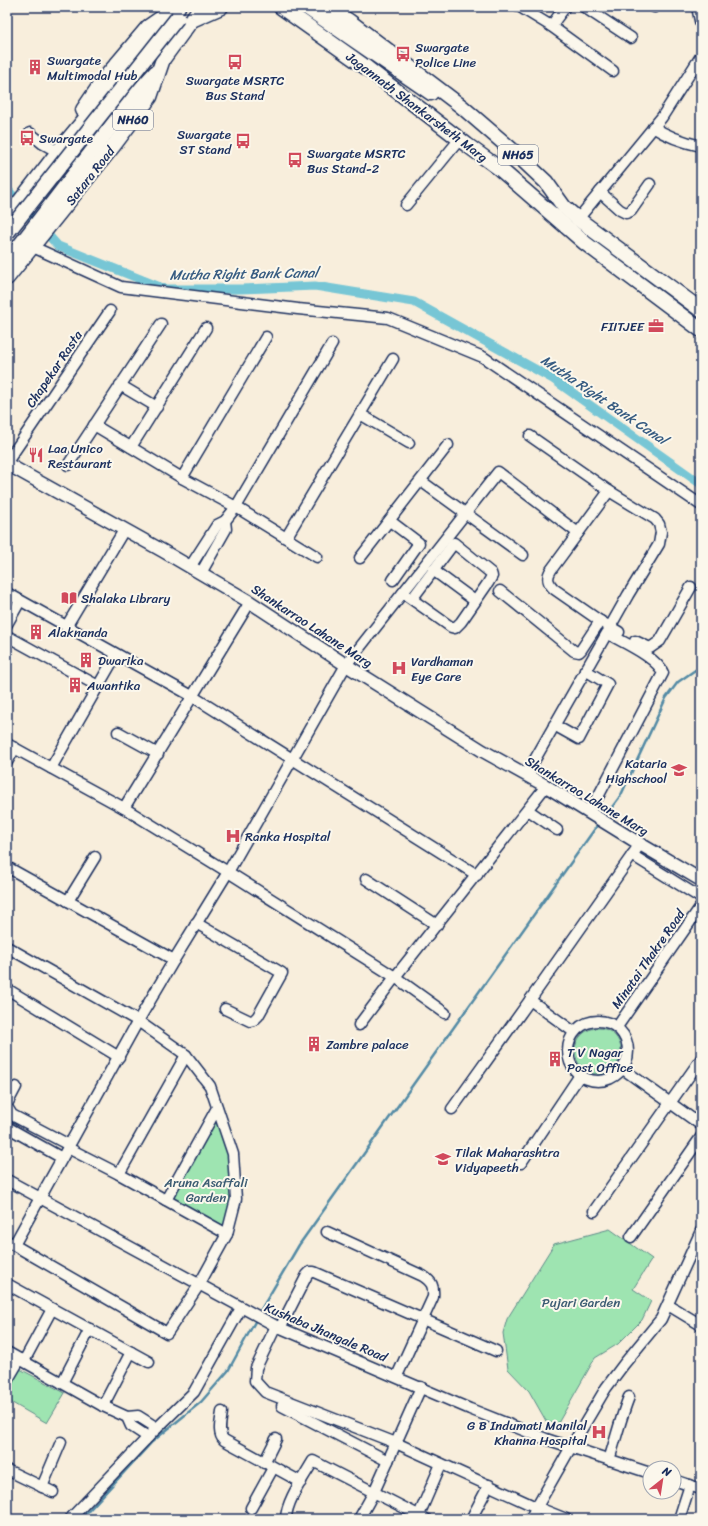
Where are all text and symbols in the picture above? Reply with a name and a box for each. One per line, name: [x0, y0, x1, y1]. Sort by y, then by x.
place label: Swargate Police Line: [415, 36, 477, 74]
street label: Jagannath Shankarsheth Marg: [340, 45, 493, 168]
bus stop icon: Swargate Police Line: [394, 45, 412, 63]
place label: Swargate Multimodal Hub: [47, 49, 138, 87]
bus stop icon: Swargate MSRTC Bus Stand: [226, 53, 244, 71]
building icon: Swargate Multimodal Hub: [26, 58, 44, 76]
place label: Swargate MSRTC Bus Stand: [186, 69, 284, 107]
road number: NH60: [113, 110, 153, 130]
place label: Swargate ST Stand: [177, 123, 232, 161]
place label: Swargate: [39, 127, 93, 150]
bus stop icon: Swargate: [18, 129, 36, 147]
bus stop icon: Swargate ST Stand: [234, 132, 252, 150]
street label: Satara Road: [59, 140, 121, 211]
place label: Swargate MSRTC Bus Stand-2: [307, 142, 406, 180]
road number: NH65: [498, 145, 538, 165]
bus stop icon: Swargate MSRTC Bus Stand-2: [286, 151, 304, 169]
water label: Mutha Right Bank Canal: [169, 260, 322, 288]
place label: FIITJEE: [601, 315, 645, 338]
office icon: FIITJEE: [647, 317, 665, 335]
street label: Chapekar Rasta: [19, 325, 89, 412]
water label: Mutha Right Bank Canal: [535, 348, 675, 454]
place label: Laa Unico Restaurant: [48, 437, 113, 475]
restaurant icon: Laa Unico Restaurant: [27, 446, 45, 464]
street label: Shankarrao Lahane Marg: [247, 578, 378, 674]
place label: Shalaka Library: [81, 587, 170, 610]
library icon: Shalaka Library: [60, 589, 78, 607]
place label: Alaknanda: [47, 621, 108, 644]
building icon: Alaknanda: [27, 623, 45, 641]
place label: Dwarika: [98, 649, 144, 672]
place label: Vardhaman Eye Care: [411, 650, 473, 688]
building icon: Dwarika: [77, 651, 95, 669]
hospital icon: Vardhaman Eye Care: [390, 659, 408, 677]
place label: Awantika: [86, 674, 141, 697]
building icon: Awantika: [66, 676, 84, 694]
street label: Shankarrao Lahane Marg: [521, 750, 654, 842]
place label: Kataria Highschool: [605, 752, 667, 790]
school or university icon: Kataria Highschool: [670, 761, 688, 779]
place label: Ranka Hospital: [245, 825, 331, 848]
hospital icon: Ranka Hospital: [224, 827, 242, 845]
street label: Minatai Thakre Road: [605, 903, 692, 1014]
place label: Zambre palace: [326, 1033, 409, 1056]
building icon: Zambre palace: [305, 1035, 323, 1053]
place label: T V Nagar Post Office: [567, 1041, 634, 1079]
building icon: T V Nagar Post Office: [546, 1050, 564, 1068]
place label: Tilak Maharashtra Vidyapeeth: [455, 1141, 560, 1179]
school or university icon: Tilak Maharashtra Vidyapeeth: [434, 1150, 452, 1168]
park label: Aruna Asaffali Garden: [163, 1171, 248, 1209]
park label: Pujari Garden: [542, 1291, 620, 1314]
street label: Kushaba Jhangale Road: [261, 1296, 392, 1369]
place label: G B Indumati Manilal Khanna Hospital: [467, 1414, 587, 1452]
hospital icon: G B Indumati Manilal Khanna Hospital: [590, 1423, 608, 1441]
north arrow: [642, 1460, 682, 1500]
text: N: [658, 1461, 675, 1482]

